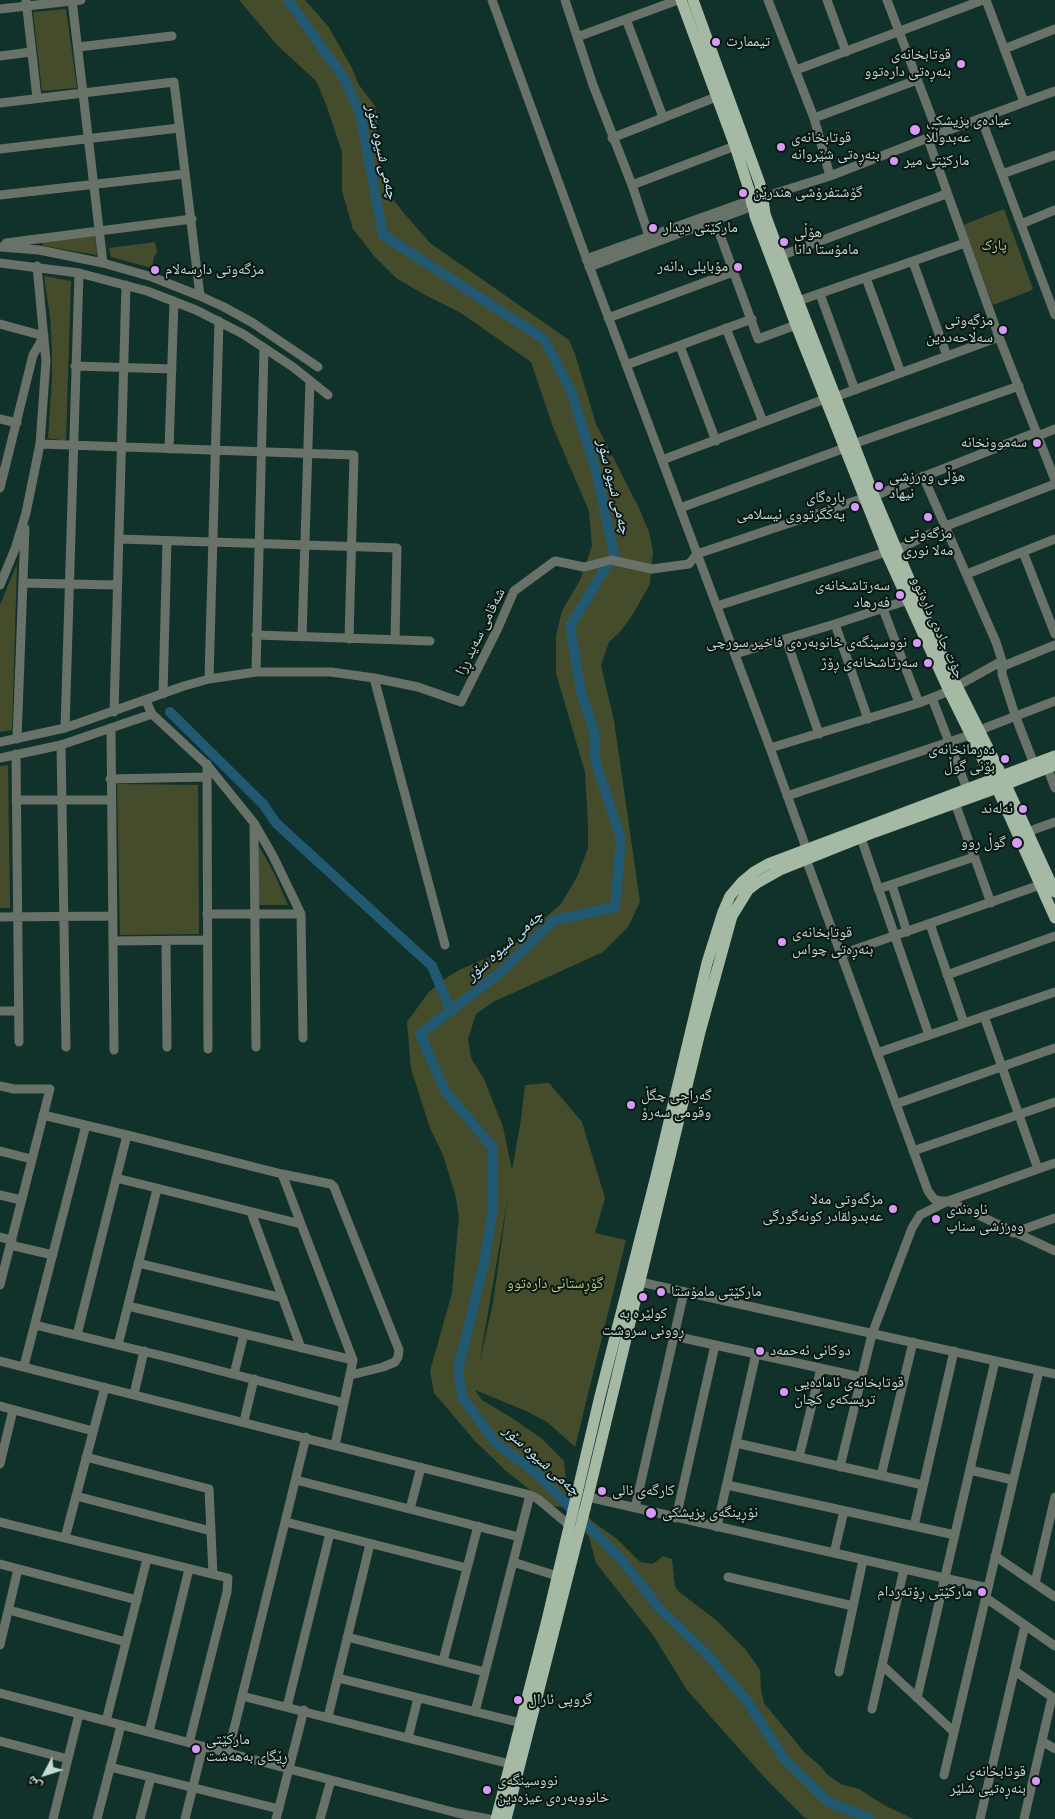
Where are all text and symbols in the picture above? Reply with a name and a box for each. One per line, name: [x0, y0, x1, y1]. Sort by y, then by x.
place label: تیممارت: [726, 33, 770, 51]
marker: تیممارت: [710, 36, 722, 48]
place label: قوتابخانەی بنەڕەتی دارەتوو: [864, 46, 951, 81]
marker: قوتابخانەی بنەڕەتی دارەتوو: [955, 58, 967, 70]
water label: چەمی شیوە سۆر: [361, 102, 401, 202]
place label: عیادەی پزیشکی عەبدوڵڵا: [926, 112, 1011, 147]
marker: عیادەی پزیشکی عەبدوڵڵا: [908, 123, 922, 137]
place label: قوتابخانەی بنەڕەتی شێروانە: [791, 129, 880, 164]
marker: قوتابخانەی بنەڕەتی شێروانە: [775, 141, 787, 153]
place label: مارکێتی میر: [904, 152, 969, 170]
marker: مارکێتی میر: [888, 155, 900, 167]
place label: گۆشتفرۆشی هندرێن: [753, 184, 863, 202]
marker: گۆشتفرۆشی هندرێن: [737, 187, 749, 199]
place label: مارکێتی دیدار: [663, 219, 738, 237]
marker: مارکێتی دیدار: [647, 222, 659, 234]
place label: هۆڵی مامۆستا دانا: [794, 224, 859, 259]
marker: هۆڵی مامۆستا دانا: [778, 236, 790, 248]
park label: پارک: [981, 237, 1007, 255]
place label: مۆبایلی دانەر: [657, 258, 728, 276]
place label: مزگەوتی دارسەلام: [165, 261, 264, 279]
marker: مۆبایلی دانەر: [732, 261, 744, 273]
marker: مزگەوتی دارسەلام: [149, 264, 161, 276]
place label: مزگەوتی سەڵاحەددین: [926, 312, 993, 347]
marker: مزگەوتی سەڵاحەددین: [997, 324, 1009, 336]
place label: سەموونخانە: [961, 434, 1027, 452]
marker: سەموونخانە: [1031, 437, 1043, 449]
water label: چەمی شیوە سۆر: [592, 438, 634, 536]
place label: هۆڵی وەرزشی نیهاد: [889, 468, 965, 503]
marker: هۆڵی وەرزشی نیهاد: [873, 480, 885, 492]
place label: بارەگای یەکگرتووی ئیسلامی: [736, 489, 845, 524]
marker: بارەگای یەکگرتووی ئیسلامی: [849, 501, 861, 513]
marker: مزگەوتی مەلا نوری: [922, 511, 934, 523]
place label: مزگەوتی مەلا نوری: [903, 525, 953, 560]
street label: جۆت جادەی دارەتوو: [906, 574, 968, 682]
place label: سەرتاشخانەی فەرهاد: [815, 577, 890, 612]
street label: شەقامی سەید ڕزا: [452, 586, 510, 678]
marker: سەرتاشخانەی فەرهاد: [894, 589, 906, 601]
place label: نووسینگەی خانوبەرەی فاخیر سورچی: [706, 634, 907, 652]
marker: نووسینگەی خانوبەرەی فاخیر سورچی: [911, 637, 923, 649]
place label: سەرتاشخانەی ڕۆژ: [821, 654, 918, 672]
marker: سەرتاشخانەی ڕۆژ: [922, 657, 934, 669]
place label: دەرمانخانەی بۆنی گوڵ: [928, 741, 995, 776]
marker: دەرمانخانەی بۆنی گوڵ: [999, 753, 1011, 765]
place label: ئەلەند: [981, 800, 1013, 818]
marker: ئەلەند: [1017, 803, 1029, 815]
place label: گوڵ ڕوو: [961, 834, 1006, 852]
marker: گوڵ ڕوو: [1010, 836, 1024, 850]
water label: چەمی شیوە سۆر: [462, 906, 548, 986]
place label: قوتابخانەی بنەڕەتی چواس: [792, 924, 873, 959]
marker: قوتابخانەی بنەڕەتی چواس: [776, 936, 788, 948]
place label: گەراجی چگڵ وقومی سەرۆ: [641, 1087, 712, 1122]
marker: گەراجی چگڵ وقومی سەرۆ: [625, 1099, 637, 1111]
place label: مزگەوتی مەلا عەبدولقادر کونەگورگی: [763, 1191, 883, 1226]
place label: ناوەندی وەرزشی سناپ: [946, 1201, 1024, 1236]
marker: مزگەوتی مەلا عەبدولقادر کونەگورگی: [887, 1203, 899, 1215]
marker: ناوەندی وەرزشی سناپ: [930, 1213, 942, 1225]
park label: گۆڕستانی دارەتوو: [507, 1275, 603, 1293]
place label: مارکێتی مامۆستا: [671, 1283, 762, 1301]
marker: مارکێتی مامۆستا: [655, 1286, 667, 1298]
marker: کولێرە بە ڕوونی سروشت: [637, 1291, 649, 1303]
place label: کولێرە بە ڕوونی سروشت: [602, 1305, 684, 1340]
place label: دوکانی ئەحمەد: [770, 1342, 851, 1360]
marker: دوکانی ئەحمەد: [754, 1345, 766, 1357]
place label: قوتابخانەی ئامادەیی تریسکەی کچان: [794, 1374, 904, 1409]
marker: قوتابخانەی ئامادەیی تریسکەی کچان: [778, 1386, 790, 1398]
water label: چەمی شیوە سۆر: [498, 1421, 584, 1501]
place label: کارگەی نالی: [612, 1482, 675, 1500]
marker: کارگەی نالی: [596, 1485, 608, 1497]
place label: نۆڕینگەی پزیشکی: [662, 1504, 758, 1522]
marker: نۆڕینگەی پزیشکی: [644, 1506, 658, 1520]
place label: مارکێتی ڕۆتەردام: [877, 1583, 972, 1601]
marker: مارکێتی ڕۆتەردام: [976, 1586, 988, 1598]
place label: گروپی ئارال: [528, 1691, 592, 1709]
marker: گروپی ئارال: [512, 1694, 524, 1706]
place label: مارکێتی ڕێگای بەهەشت: [206, 1731, 288, 1766]
marker: مارکێتی ڕێگای بەهەشت: [190, 1743, 202, 1755]
north arrow: [20, 1749, 70, 1799]
place label: قوتابخانەی بنەڕەتیی شلێر: [950, 1763, 1026, 1798]
text: ش: [20, 1772, 46, 1796]
place label: نووسینگەی خانووبەرەی عیزەدین: [497, 1772, 609, 1807]
marker: قوتابخانەی بنەڕەتیی شلێر: [1030, 1775, 1042, 1787]
marker: نووسینگەی خانووبەرەی عیزەدین: [481, 1784, 493, 1796]

